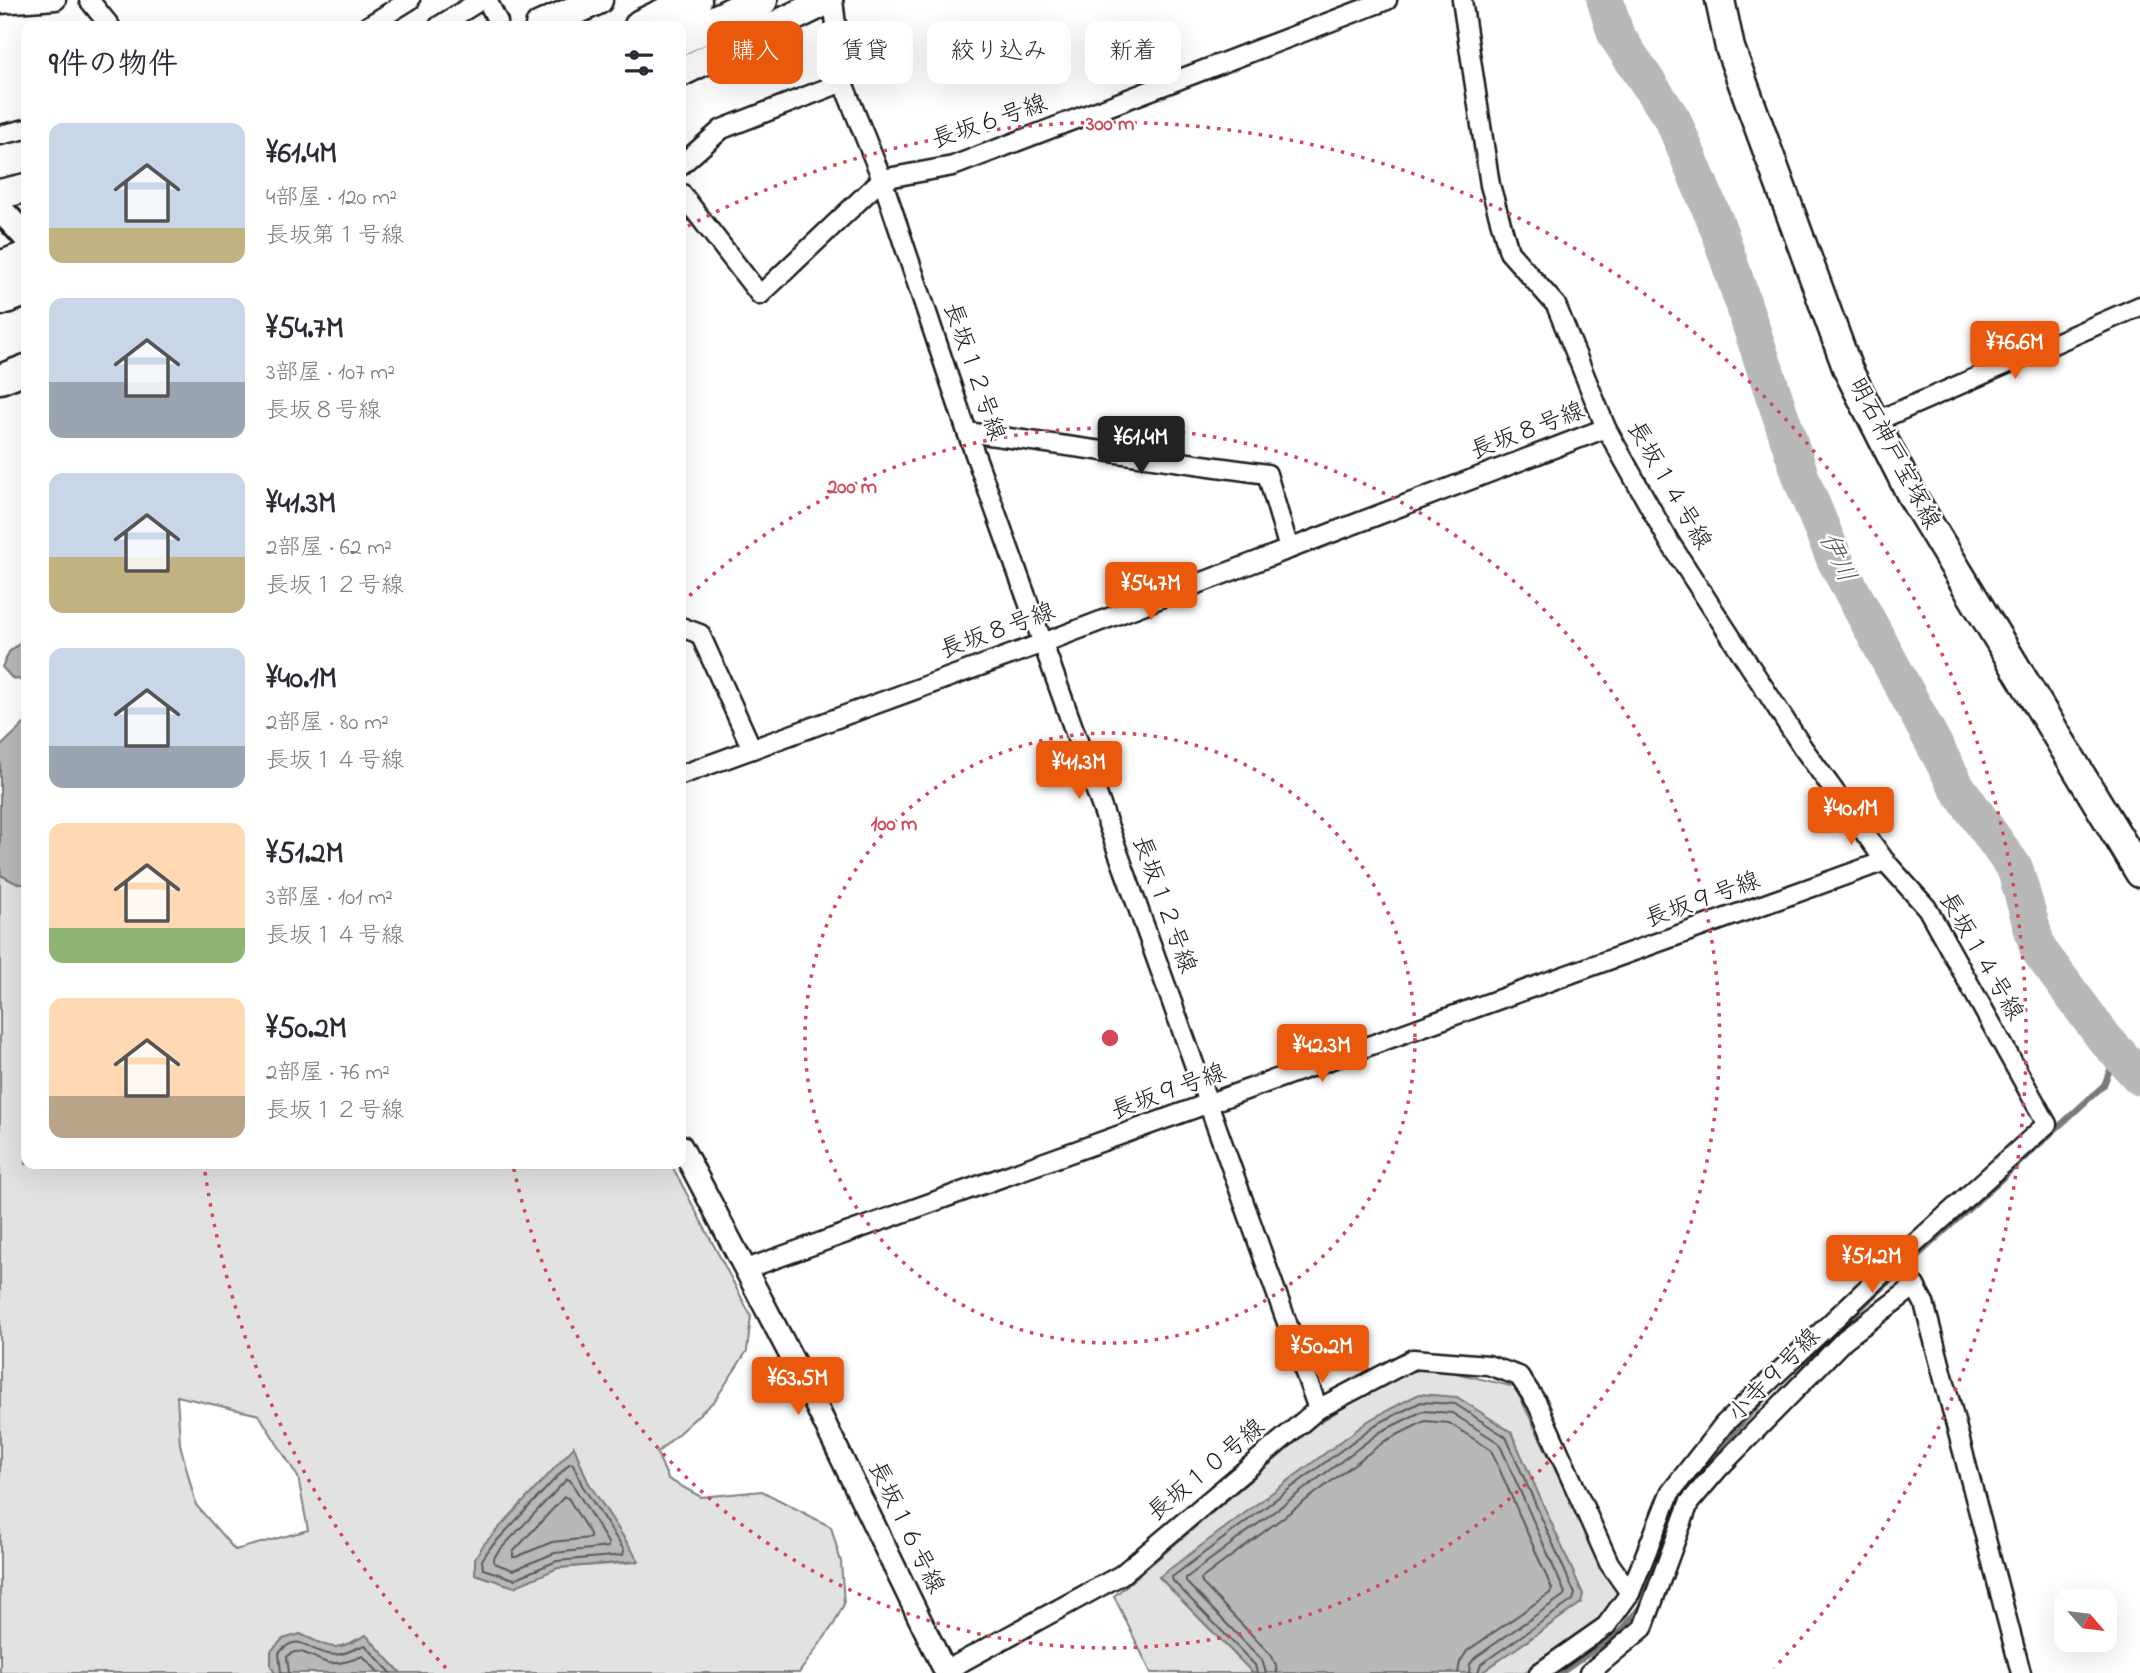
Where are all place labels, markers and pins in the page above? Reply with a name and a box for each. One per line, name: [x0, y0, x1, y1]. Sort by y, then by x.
pin: ¥76.6M: [1958, 322, 2072, 381]
pin: ¥61.4M: [1084, 416, 1198, 476]
pin: ¥54.7M: [1094, 562, 1208, 622]
pin: ¥41.3M: [1022, 742, 1136, 801]
pin: ¥40.1M: [1794, 788, 1908, 847]
pin: ¥42.3M: [1265, 1024, 1379, 1084]
centre of rings: [1098, 1026, 1122, 1050]
pin: ¥51.2M: [1815, 1236, 1929, 1295]
pin: ¥50.2M: [1265, 1326, 1379, 1385]
pin: ¥63.5M: [741, 1358, 855, 1417]

